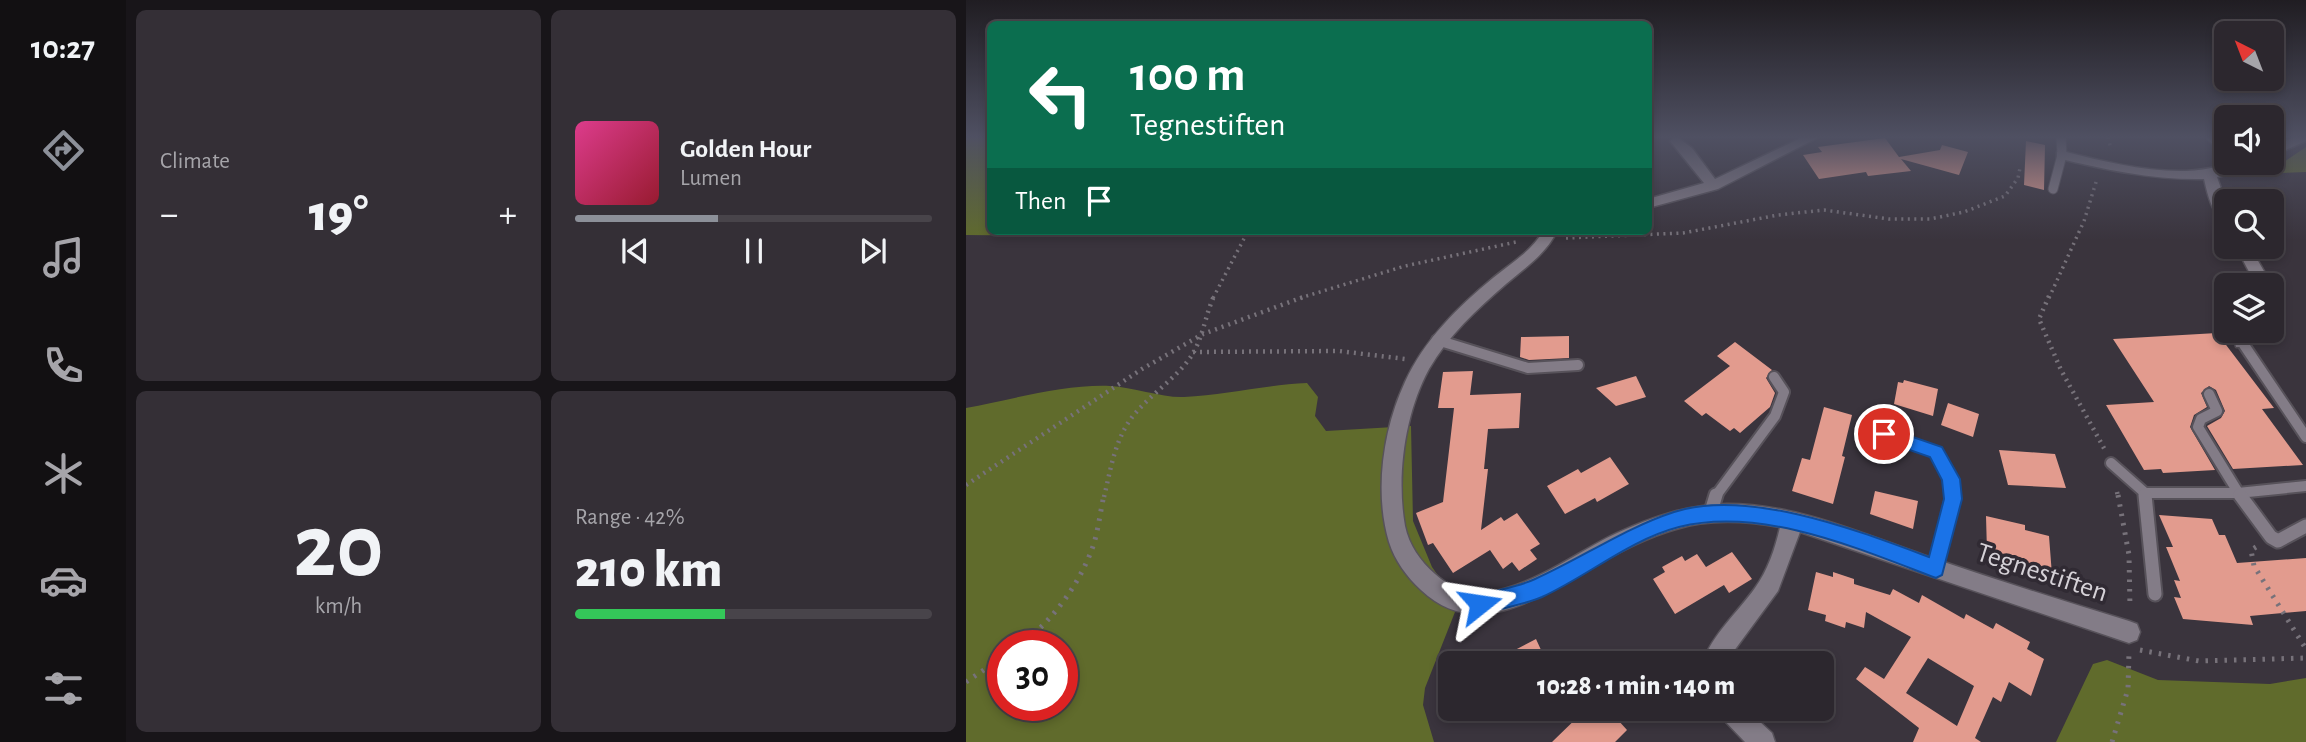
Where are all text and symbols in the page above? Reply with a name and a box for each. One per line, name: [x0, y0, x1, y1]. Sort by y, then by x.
north arrow: [2214, 21, 2284, 91]
map controls: [2214, 21, 2284, 343]
text: 10:27: [31, 32, 95, 64]
icon: left: [1015, 49, 1106, 140]
text: 100 m: [1130, 51, 1246, 100]
button: sound: [2214, 105, 2284, 175]
text: Tegnestiften: [1130, 109, 1286, 141]
icon: directions: [39, 126, 88, 175]
text: Golden Hour: [680, 136, 811, 162]
text: Climate: [160, 150, 230, 173]
text: Lumen: [680, 167, 742, 190]
icon: arrive: [1080, 182, 1118, 220]
text: 19°: [309, 188, 368, 240]
text: Then: [1015, 188, 1066, 214]
button: search: [2214, 189, 2284, 259]
text: −: [160, 196, 178, 234]
text: +: [499, 196, 517, 234]
icon: previous: [616, 232, 654, 270]
icon: pause: [735, 232, 773, 270]
icon: next: [854, 232, 892, 270]
icon: music: [39, 233, 88, 282]
button: layers: [2214, 273, 2284, 343]
icon: phone: [39, 341, 88, 390]
pin: [1854, 404, 1914, 464]
icon: arrive: [1865, 415, 1903, 453]
icon: climate: [39, 449, 88, 498]
text: 20: [293, 502, 384, 593]
text: Range · 42%: [575, 506, 685, 529]
street label: Tegnestiften: [1973, 539, 2111, 607]
text: 210 km: [575, 544, 722, 596]
icon: car: [39, 556, 88, 605]
position arrow: [1443, 567, 1517, 641]
text: km/h: [315, 595, 362, 618]
speed limit sign: 30: [987, 630, 1078, 721]
icon: filters: [39, 664, 88, 713]
text: 10:28 · 1 min · 140 m: [1537, 673, 1735, 699]

